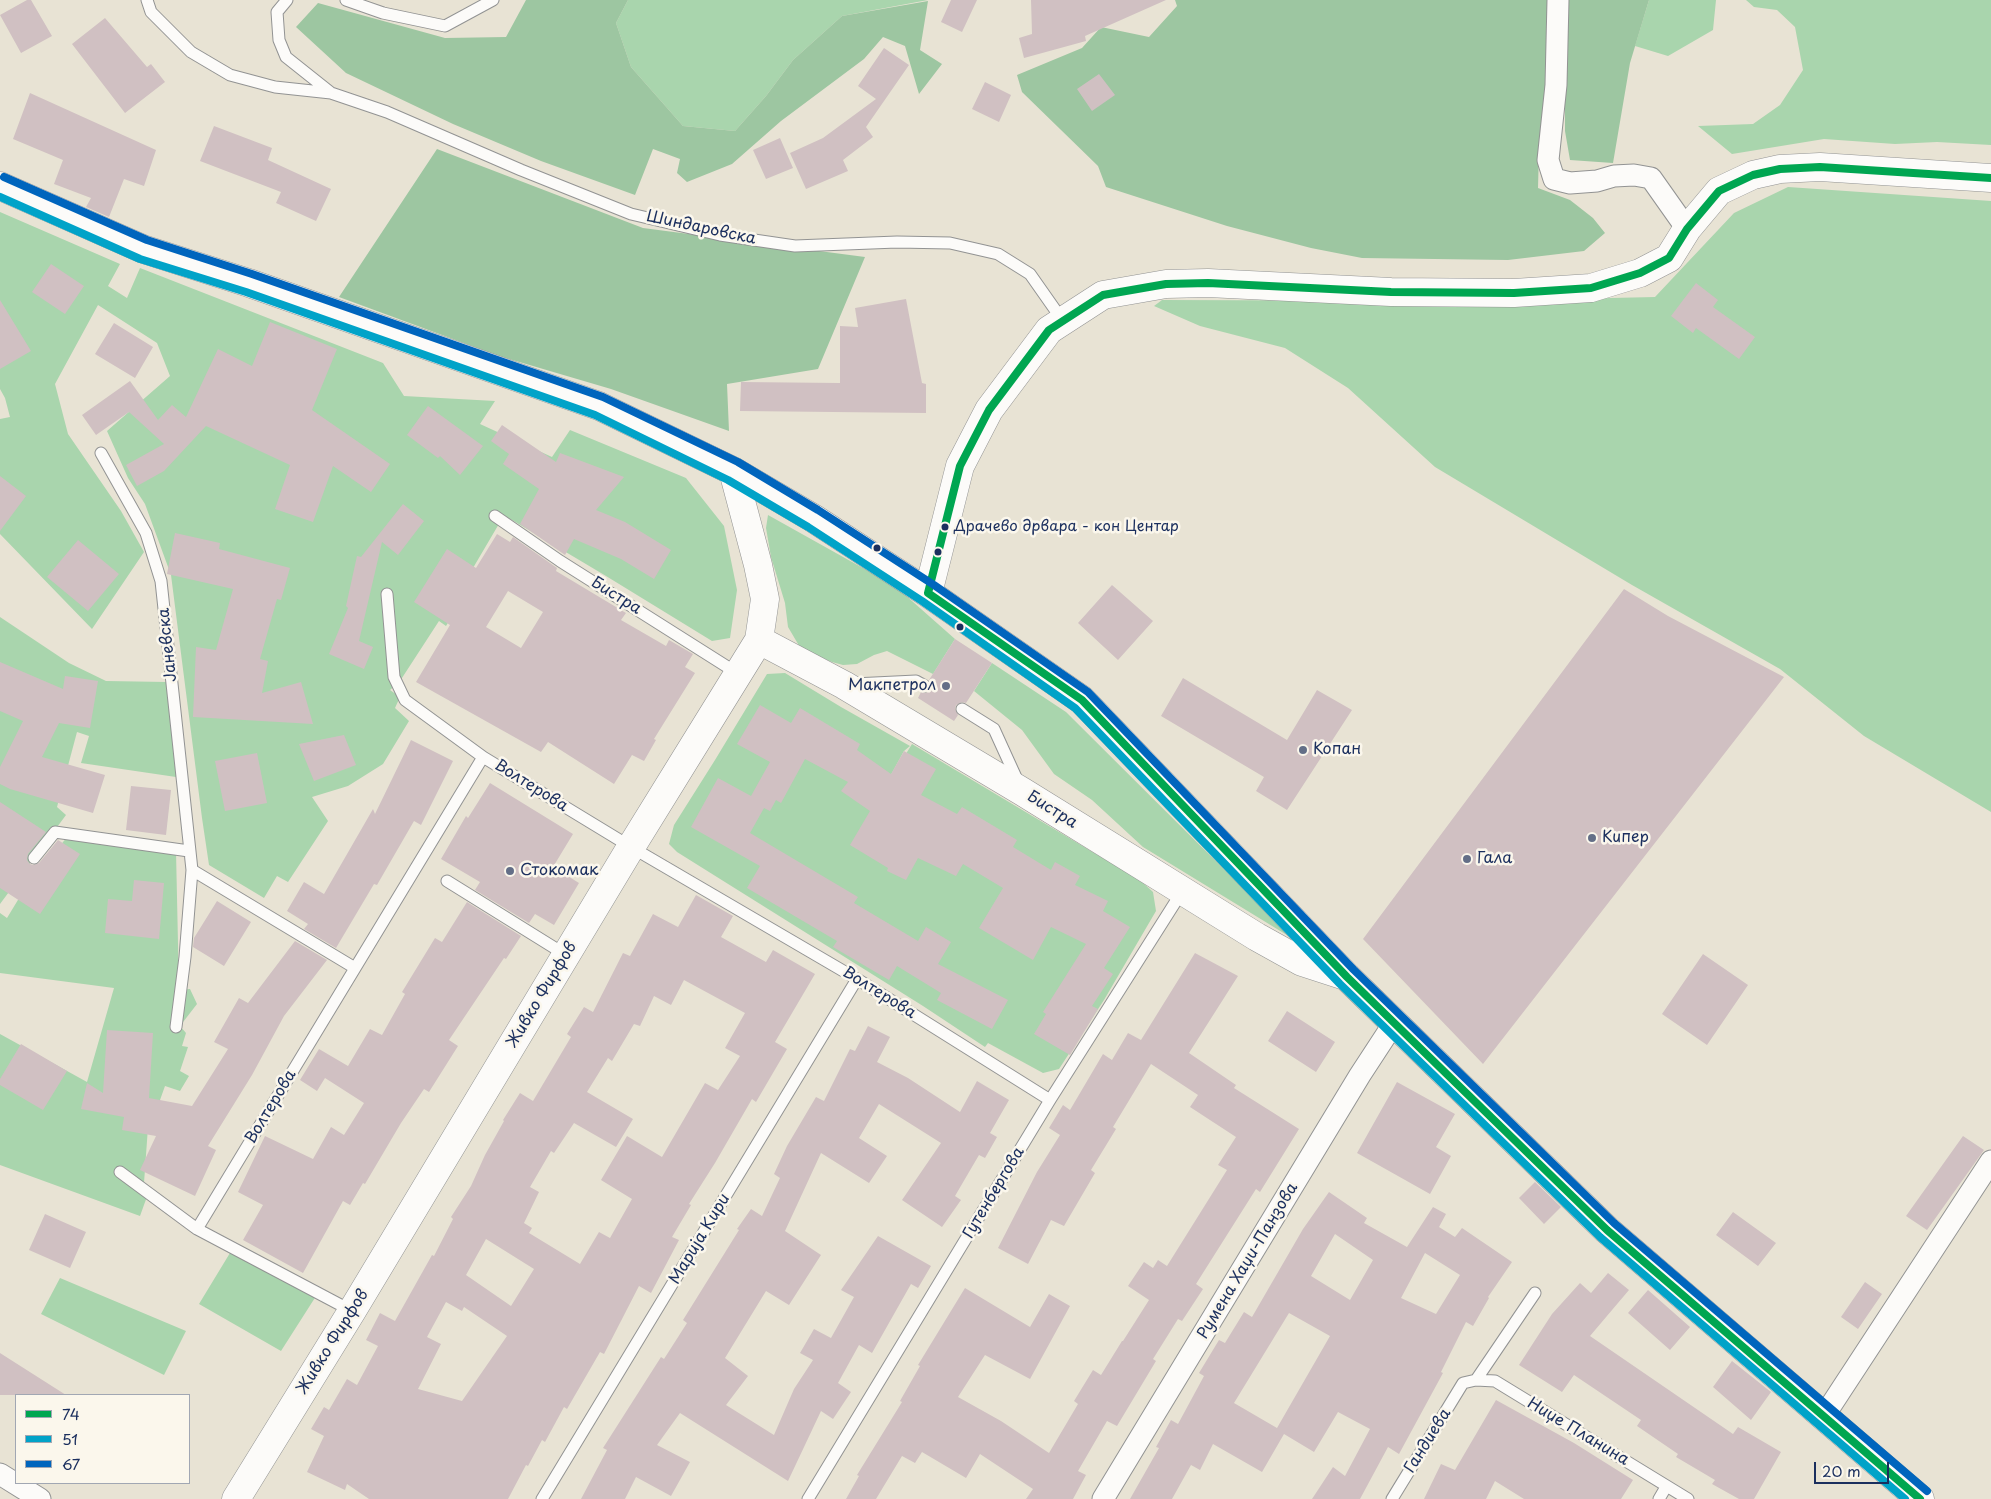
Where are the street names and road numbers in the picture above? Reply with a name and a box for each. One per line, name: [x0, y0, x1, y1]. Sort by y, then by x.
street label: Шиндаровска: [644, 207, 758, 249]
street label: Бистра: [587, 573, 645, 619]
street label: Јаневска: [155, 607, 181, 683]
street label: Волтерова: [491, 756, 571, 816]
street label: Бистра: [1023, 787, 1081, 833]
street label: Живко Фирфов: [503, 938, 581, 1052]
street label: Волтерова: [839, 963, 919, 1023]
street label: Волтерова: [241, 1066, 301, 1148]
street label: Гутенбергова: [959, 1144, 1029, 1242]
street label: Румена Хаџи-Панзова: [1194, 1179, 1302, 1343]
street label: Марија Кири: [665, 1190, 735, 1288]
street label: Живко Фирфов: [293, 1286, 373, 1398]
street label: Ниџе Планина: [1524, 1394, 1632, 1470]
street label: Гандиева: [1401, 1405, 1455, 1477]

